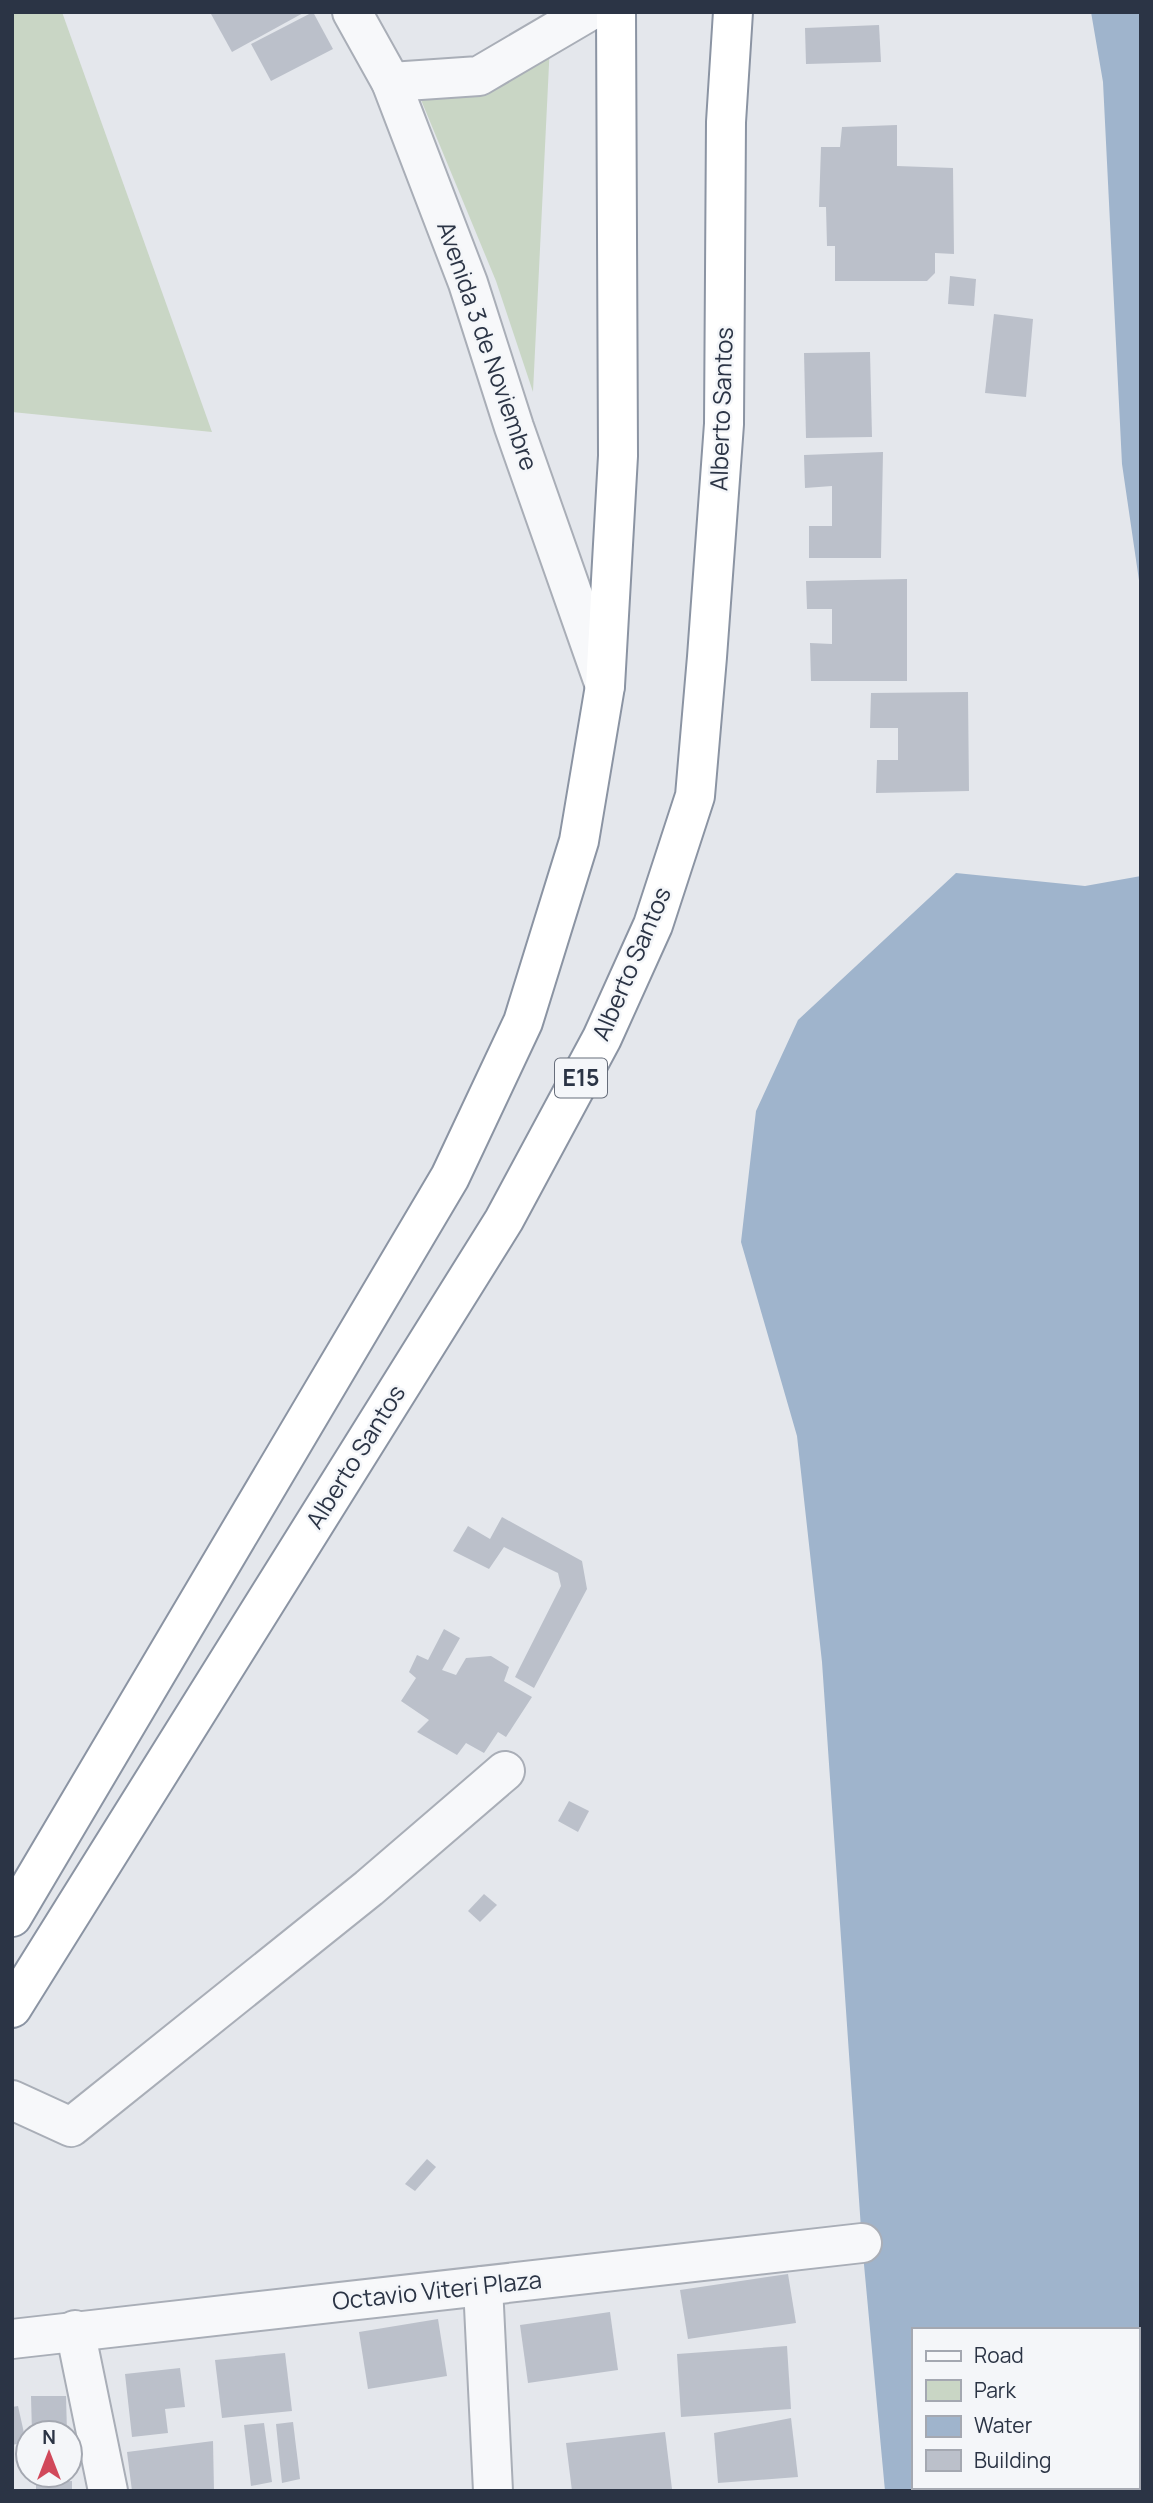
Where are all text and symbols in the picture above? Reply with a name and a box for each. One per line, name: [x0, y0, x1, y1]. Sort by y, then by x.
street label: Avenida 3 de Noviembre: [430, 216, 547, 475]
street label: Alberto Santos: [701, 326, 740, 491]
street label: Alberto Santos: [583, 881, 678, 1045]
road number: E15: [555, 1058, 607, 1098]
street label: Alberto Santos: [297, 1378, 412, 1535]
street label: Octavio Viteri Plaza: [330, 2262, 543, 2317]
legend: [912, 2328, 1139, 2489]
text: Road: [974, 2341, 1024, 2369]
text: Park: [974, 2376, 1016, 2404]
text: Water: [974, 2411, 1033, 2439]
north arrow: [14, 2419, 84, 2489]
text: N: [42, 2424, 56, 2450]
text: Building: [974, 2446, 1051, 2474]

